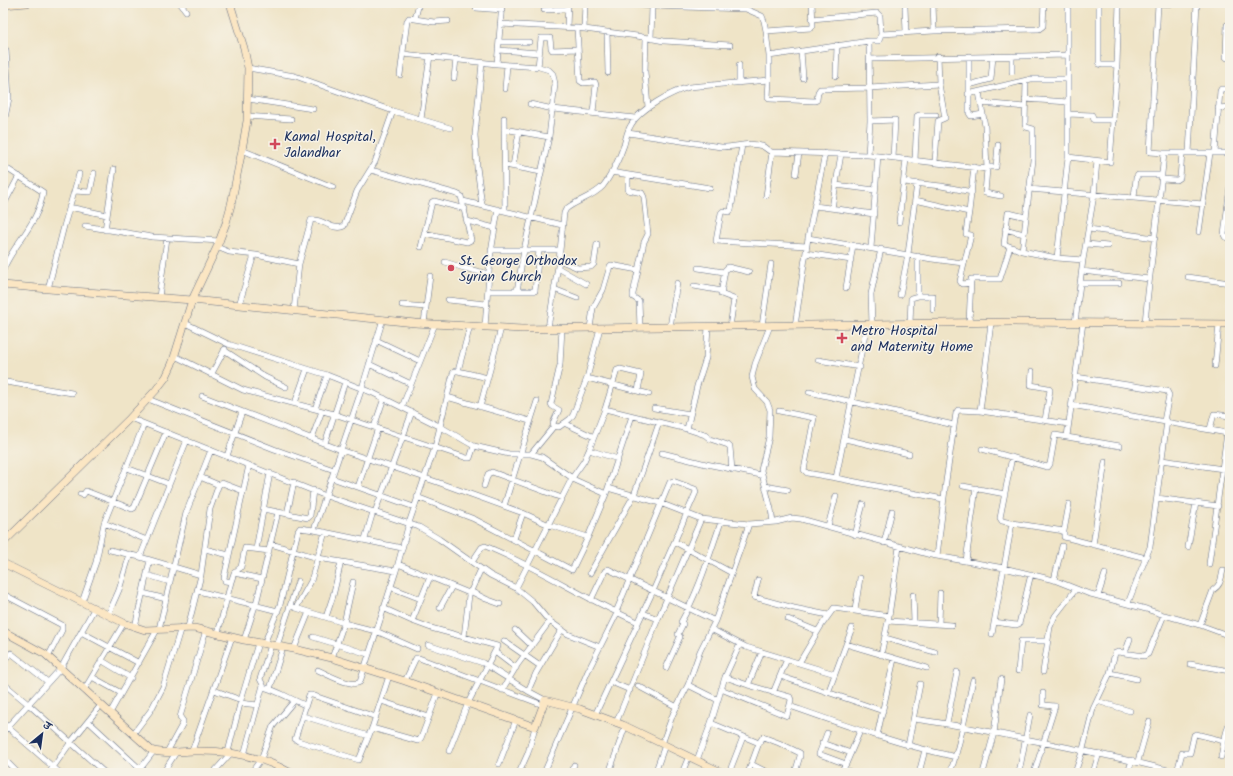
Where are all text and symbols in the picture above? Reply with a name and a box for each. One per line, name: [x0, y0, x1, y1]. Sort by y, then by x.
place label: Kamal Hospital, Jalandhar: [284, 126, 376, 164]
marker: Kamal Hospital, Jalandhar: [269, 138, 281, 150]
place label: St. George Orthodox Syrian Church: [459, 250, 578, 288]
marker: St. George Orthodox Syrian Church: [446, 263, 456, 273]
place label: Metro Hospital and Maternity Home: [851, 320, 974, 358]
marker: Metro Hospital and Maternity Home: [836, 332, 848, 344]
north arrow: [22, 714, 62, 754]
text: उ: [39, 717, 56, 737]

